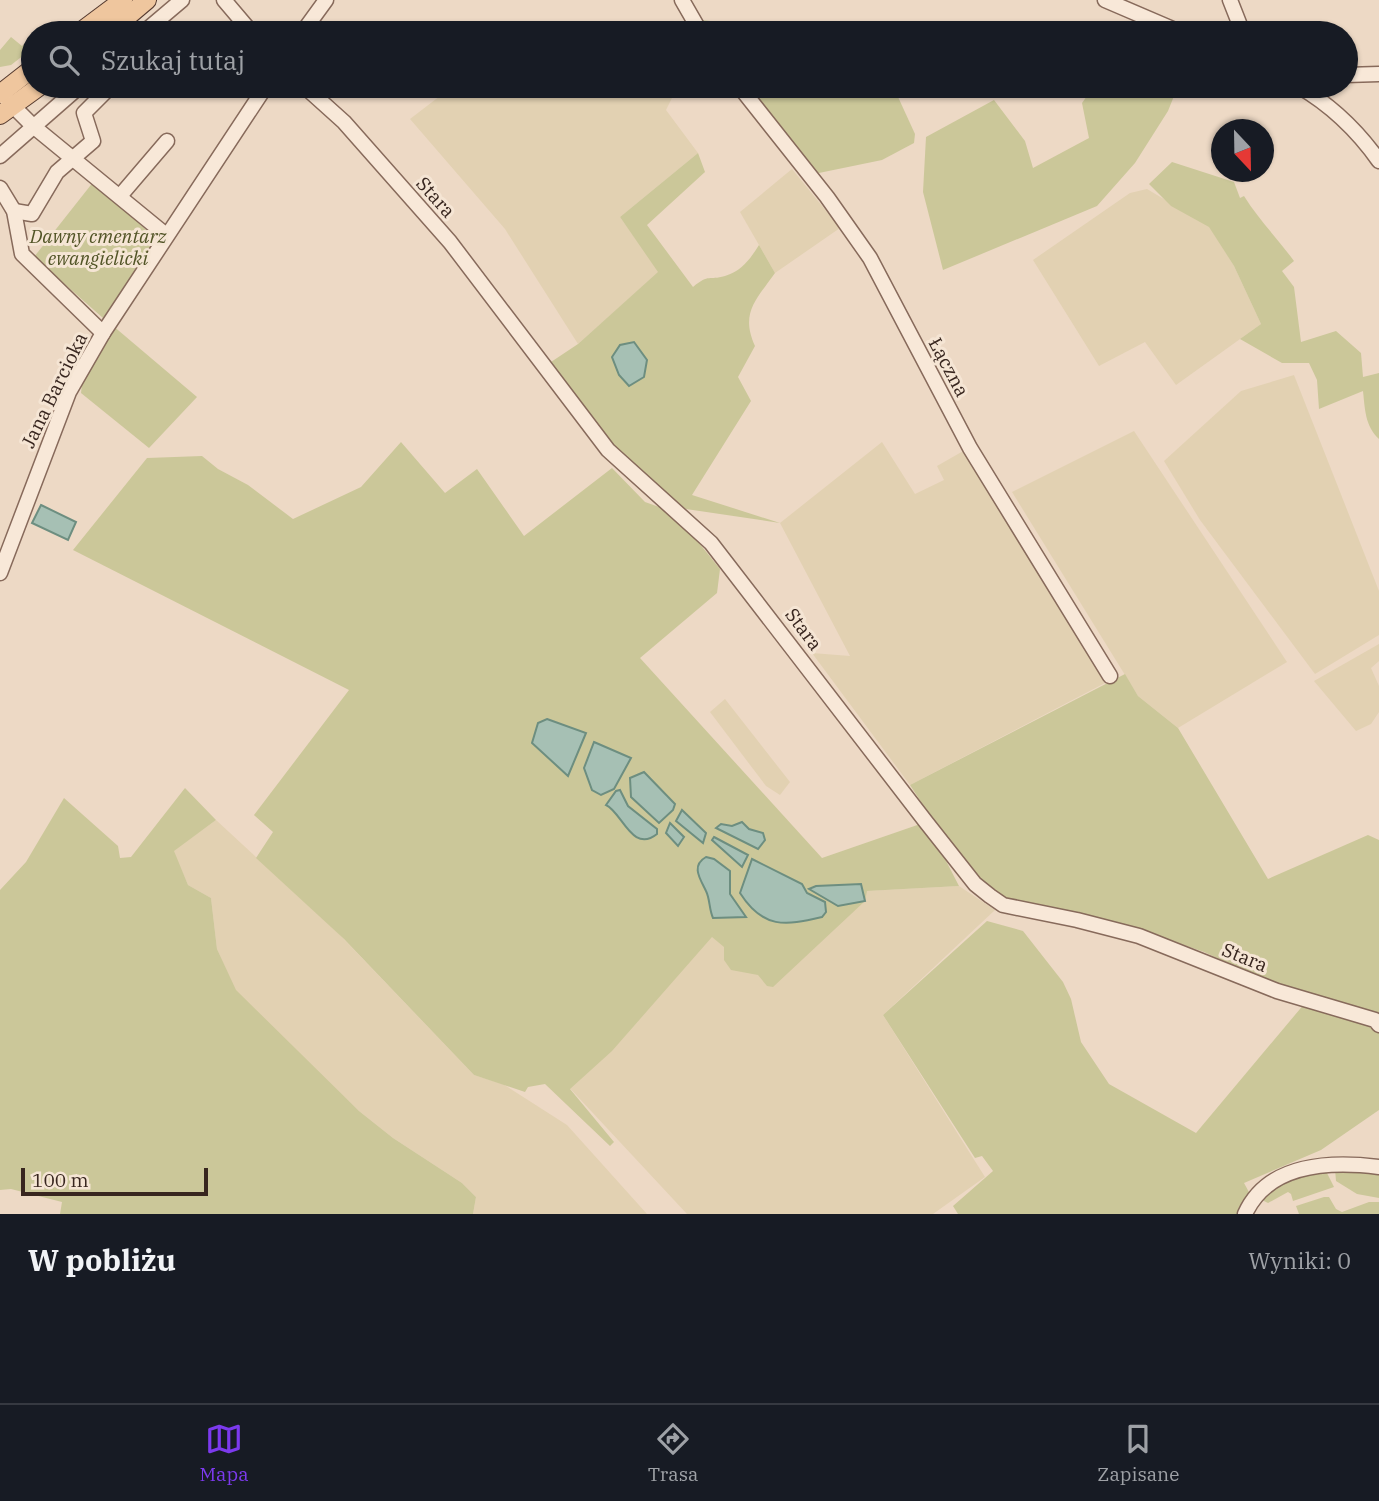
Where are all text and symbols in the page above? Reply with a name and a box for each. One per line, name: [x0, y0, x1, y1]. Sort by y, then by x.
search box: [21, 21, 1358, 98]
icon: search: [45, 41, 83, 79]
text: Szukaj tutaj: [101, 43, 245, 77]
north arrow: [1211, 119, 1274, 182]
street label: Stara: [411, 171, 461, 223]
park label: Dawny cmentarz ewangielicki: [29, 224, 167, 270]
street label: Jana Barcioka: [16, 328, 92, 452]
street label: Łączna: [923, 333, 975, 401]
street label: Stara: [780, 603, 828, 655]
street label: Stara: [1219, 937, 1271, 977]
scale bar: [21, 1165, 208, 1197]
text: 100 m: [32, 1168, 89, 1192]
text: W pobliżu: [28, 1240, 176, 1279]
text: Wyniki: 0: [1248, 1245, 1351, 1275]
tab: Mapa: [200, 1420, 249, 1486]
tab: Trasa: [648, 1420, 698, 1486]
tab: Zapisane: [1097, 1420, 1179, 1486]

